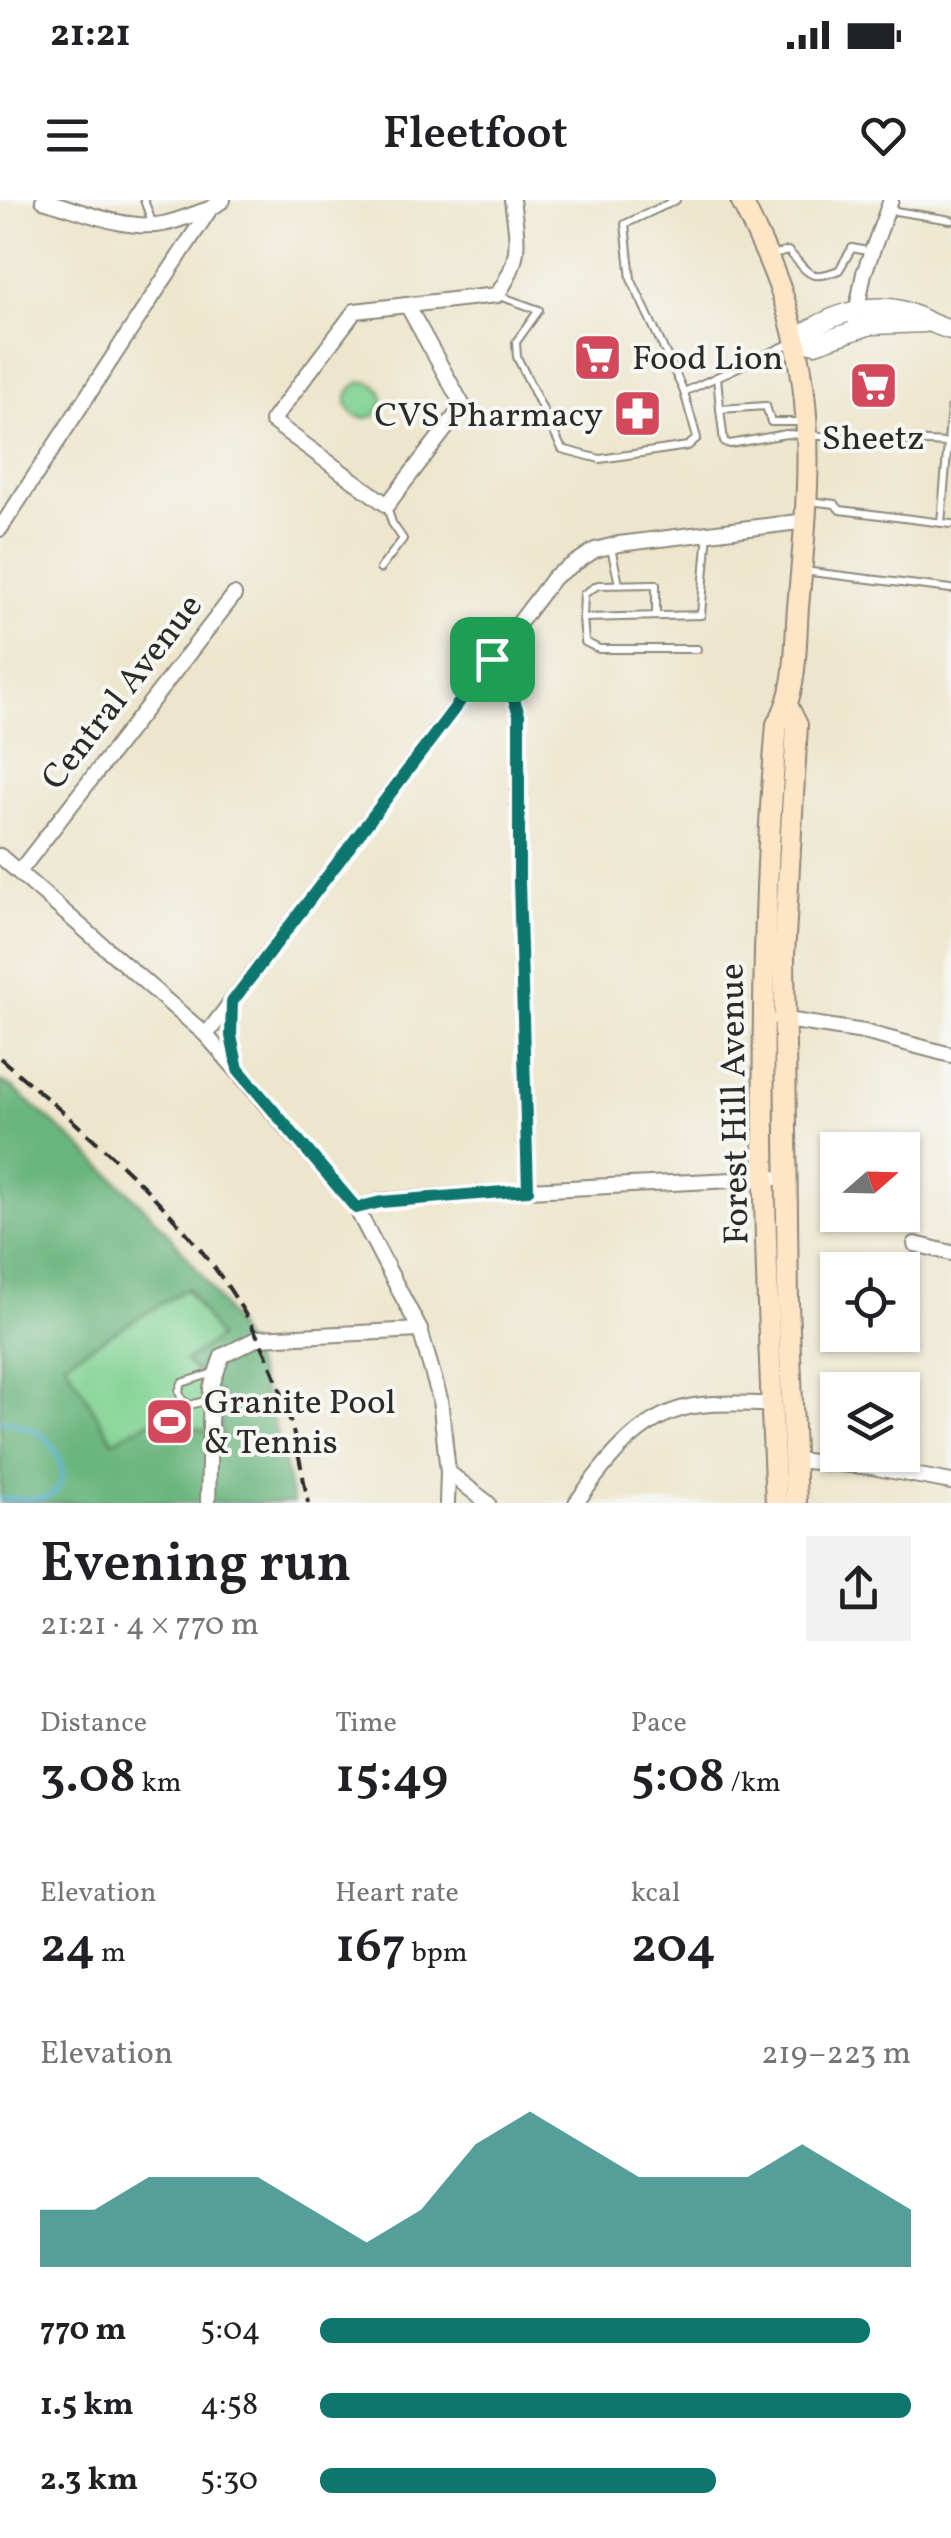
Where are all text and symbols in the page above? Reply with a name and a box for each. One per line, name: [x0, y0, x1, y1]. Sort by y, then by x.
text: 21:21: [50, 9, 131, 62]
text: Fleetfoot: [383, 104, 568, 167]
icon: menu: [40, 108, 95, 163]
icon: heart: [856, 108, 911, 163]
supermarket icon: Food Lion: [571, 331, 623, 383]
place label: Food Lion: [632, 336, 784, 384]
supermarket icon: Sheetz: [847, 359, 899, 411]
pharmacy icon: CVS Pharmacy: [612, 388, 664, 440]
place label: CVS Pharmacy: [375, 393, 603, 441]
place label: Sheetz: [821, 416, 925, 464]
street label: Central Avenue: [32, 585, 215, 801]
pin: [450, 617, 535, 702]
icon: arrive: [465, 632, 520, 687]
street label: Forest Hill Avenue: [710, 963, 762, 1245]
north arrow: [820, 1132, 920, 1232]
map controls: [820, 1132, 920, 1472]
button: locate: [820, 1252, 920, 1352]
button: layers: [820, 1372, 920, 1472]
place label: Granite Pool & Tennis: [204, 1380, 396, 1468]
sports icon: Granite Pool & Tennis: [143, 1395, 195, 1447]
text: Evening run: [40, 1528, 352, 1604]
button: share: [806, 1536, 911, 1641]
text: 21:21 · 4 × 770 m: [40, 1604, 259, 1648]
text: Distance: [40, 1704, 147, 1743]
text: Time: [335, 1704, 397, 1743]
text: Pace: [631, 1704, 687, 1743]
text: 3.08: [40, 1743, 136, 1813]
text: 15:49: [335, 1743, 448, 1813]
text: 5:08: [631, 1743, 725, 1813]
text: km: [136, 1764, 182, 1803]
text: /km: [725, 1764, 781, 1803]
text: Elevation: [40, 1874, 156, 1913]
text: Heart rate: [335, 1874, 459, 1913]
text: kcal: [631, 1874, 680, 1913]
text: 24: [40, 1913, 95, 1983]
text: 167: [335, 1913, 406, 1983]
text: 204: [631, 1913, 716, 1983]
text: m: [95, 1934, 126, 1973]
text: bpm: [406, 1934, 468, 1973]
text: Elevation: [40, 2033, 173, 2077]
text: 219–223 m: [761, 2033, 911, 2077]
text: 770 m: [40, 2309, 127, 2353]
text: 5:04: [200, 2309, 260, 2353]
text: 1.5 km: [40, 2384, 134, 2428]
text: 4:58: [200, 2384, 258, 2428]
text: 2.3 km: [40, 2459, 138, 2503]
text: 5:30: [200, 2459, 258, 2503]

